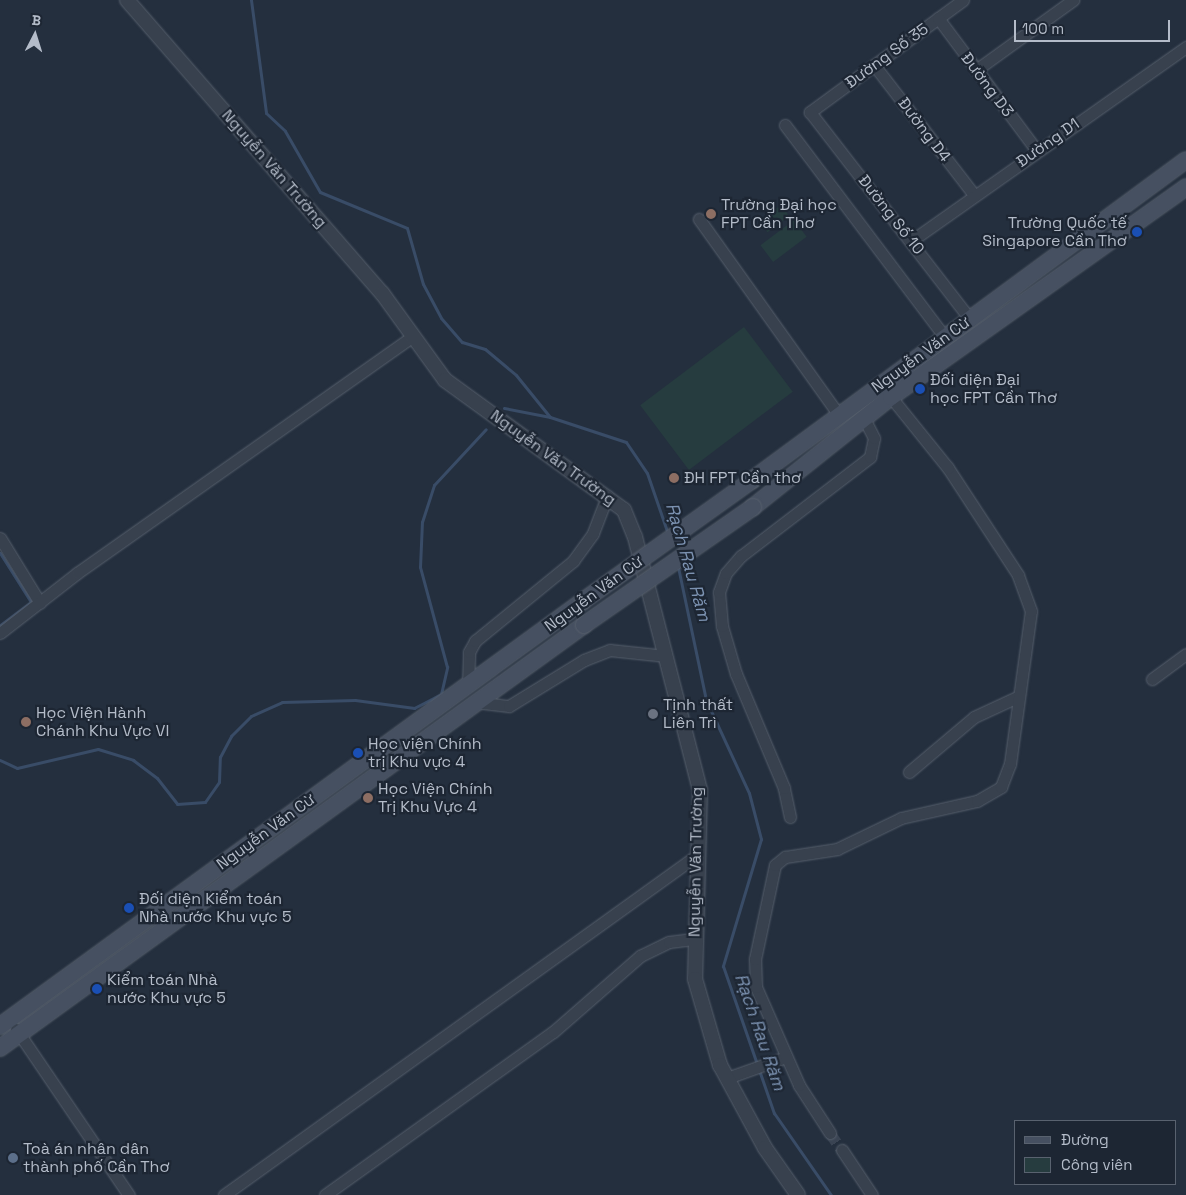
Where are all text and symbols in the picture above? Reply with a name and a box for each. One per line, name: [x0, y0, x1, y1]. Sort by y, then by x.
north arrow: [10, 10, 60, 60]
scale bar: [1016, 10, 1172, 42]
text: B: [31, 11, 42, 29]
street label: Đường Số 35: [842, 19, 932, 93]
text: 100 m: [1022, 19, 1064, 38]
street label: Đường D3: [957, 49, 1017, 121]
street label: Đường D4: [894, 94, 954, 166]
street label: Nguyễn Văn Trường: [217, 106, 331, 232]
street label: Đường D1: [1013, 114, 1083, 172]
street label: Đường Số 10: [854, 171, 928, 259]
place label: Trường Đại học FPT Cần Thơ: [721, 195, 837, 233]
marker: Trường Đại học FPT Cần Thơ: [705, 208, 717, 220]
place label: Trường Quốc tế Singapore Cần Thơ: [982, 213, 1127, 251]
marker: Trường Quốc tế Singapore Cần Thơ: [1131, 226, 1143, 238]
street label: Nguyễn Văn Cừ: [868, 313, 974, 397]
place label: Đối diện Đại học FPT Cần Thơ: [930, 370, 1058, 408]
marker: Đối diện Đại học FPT Cần Thơ: [914, 383, 926, 395]
street label: Nguyễn Văn Trường: [486, 406, 620, 510]
place label: ĐH FPT Cần thơ: [684, 468, 802, 488]
marker: ĐH FPT Cần thơ: [668, 472, 680, 484]
water label: Rạch Rau Răm: [661, 500, 715, 624]
street label: Nguyễn Văn Cừ: [541, 552, 647, 636]
place label: Tịnh thất Liên Trì: [663, 695, 733, 733]
place label: Học Viện Hành Chánh Khu Vực VI: [36, 703, 170, 741]
marker: Tịnh thất Liên Trì: [647, 708, 659, 720]
marker: Học Viện Hành Chánh Khu Vực VI: [20, 716, 32, 728]
place label: Học viện Chính trị Khu vực 4: [368, 734, 482, 772]
marker: Học viện Chính trị Khu vực 4: [352, 747, 364, 759]
place label: Học Viện Chính Trị Khu Vực 4: [378, 779, 493, 817]
street label: Nguyễn Văn Trường: [685, 786, 707, 938]
street label: Nguyễn Văn Cừ: [213, 790, 319, 874]
marker: Học Viện Chính Trị Khu Vực 4: [362, 792, 374, 804]
place label: Đối diện Kiểm toán Nhà nước Khu vực 5: [139, 889, 292, 927]
marker: Đối diện Kiểm toán Nhà nước Khu vực 5: [123, 902, 135, 914]
place label: Kiểm toán Nhà nước Khu vực 5: [107, 970, 226, 1008]
water label: Rạch Rau Răm: [730, 971, 790, 1093]
marker: Kiểm toán Nhà nước Khu vực 5: [91, 983, 103, 995]
legend: [1014, 1120, 1176, 1185]
text: Đường: [1061, 1130, 1109, 1149]
place label: Toà án nhân dân thành phố Cần Thơ: [23, 1139, 170, 1177]
marker: Toà án nhân dân thành phố Cần Thơ: [7, 1152, 19, 1164]
text: Công viên: [1061, 1155, 1132, 1174]

